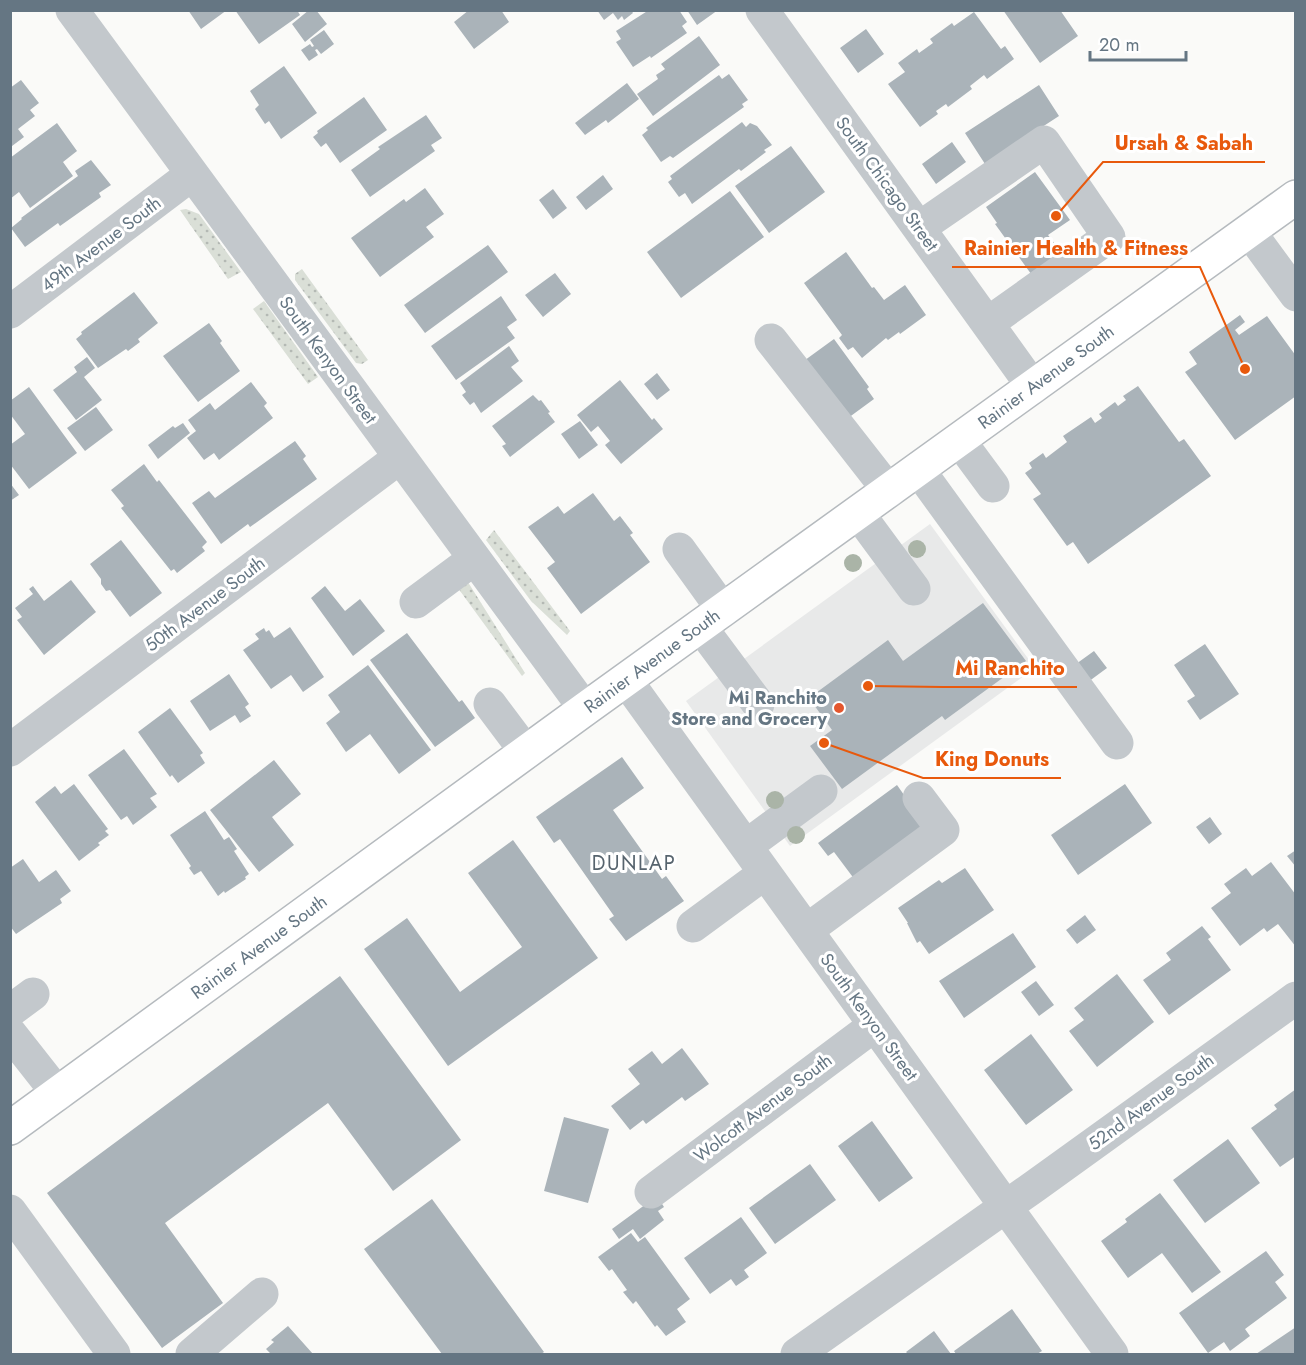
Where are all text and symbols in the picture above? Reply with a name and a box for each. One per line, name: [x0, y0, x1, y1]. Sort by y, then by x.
scale bar: [1090, 24, 1186, 62]
text: 20 m: [1099, 32, 1139, 58]
street label: South Chicago Street: [829, 111, 945, 257]
callout: Ursah & Sabah: [1103, 124, 1265, 162]
text: Ursah & Sabah: [1115, 129, 1253, 158]
street label: 49th Avenue South: [36, 190, 166, 298]
callout: Rainier Health & Fitness: [952, 229, 1200, 267]
text: Rainier Health & Fitness: [964, 234, 1188, 263]
street label: South Kenyon Street: [273, 291, 384, 430]
street label: Rainier Avenue South: [973, 319, 1119, 435]
street label: 50th Avenue South: [139, 550, 271, 658]
street label: Rainier Avenue South: [579, 603, 725, 719]
callout: Mi Ranchito: [943, 649, 1077, 687]
text: Mi Ranchito: [955, 654, 1065, 683]
place label: Mi Ranchito Store and Grocery: [671, 685, 828, 732]
marker: Mi Ranchito Store and Grocery: [832, 701, 846, 715]
callout: King Donuts: [923, 740, 1061, 778]
text: King Donuts: [935, 745, 1049, 774]
district label: DUNLAP: [592, 849, 676, 878]
street label: Rainier Avenue South: [186, 889, 332, 1005]
street label: South Kenyon Street: [814, 948, 925, 1087]
street label: Wolcott Avenue South: [688, 1047, 838, 1169]
street label: 52nd Avenue South: [1083, 1047, 1219, 1157]

